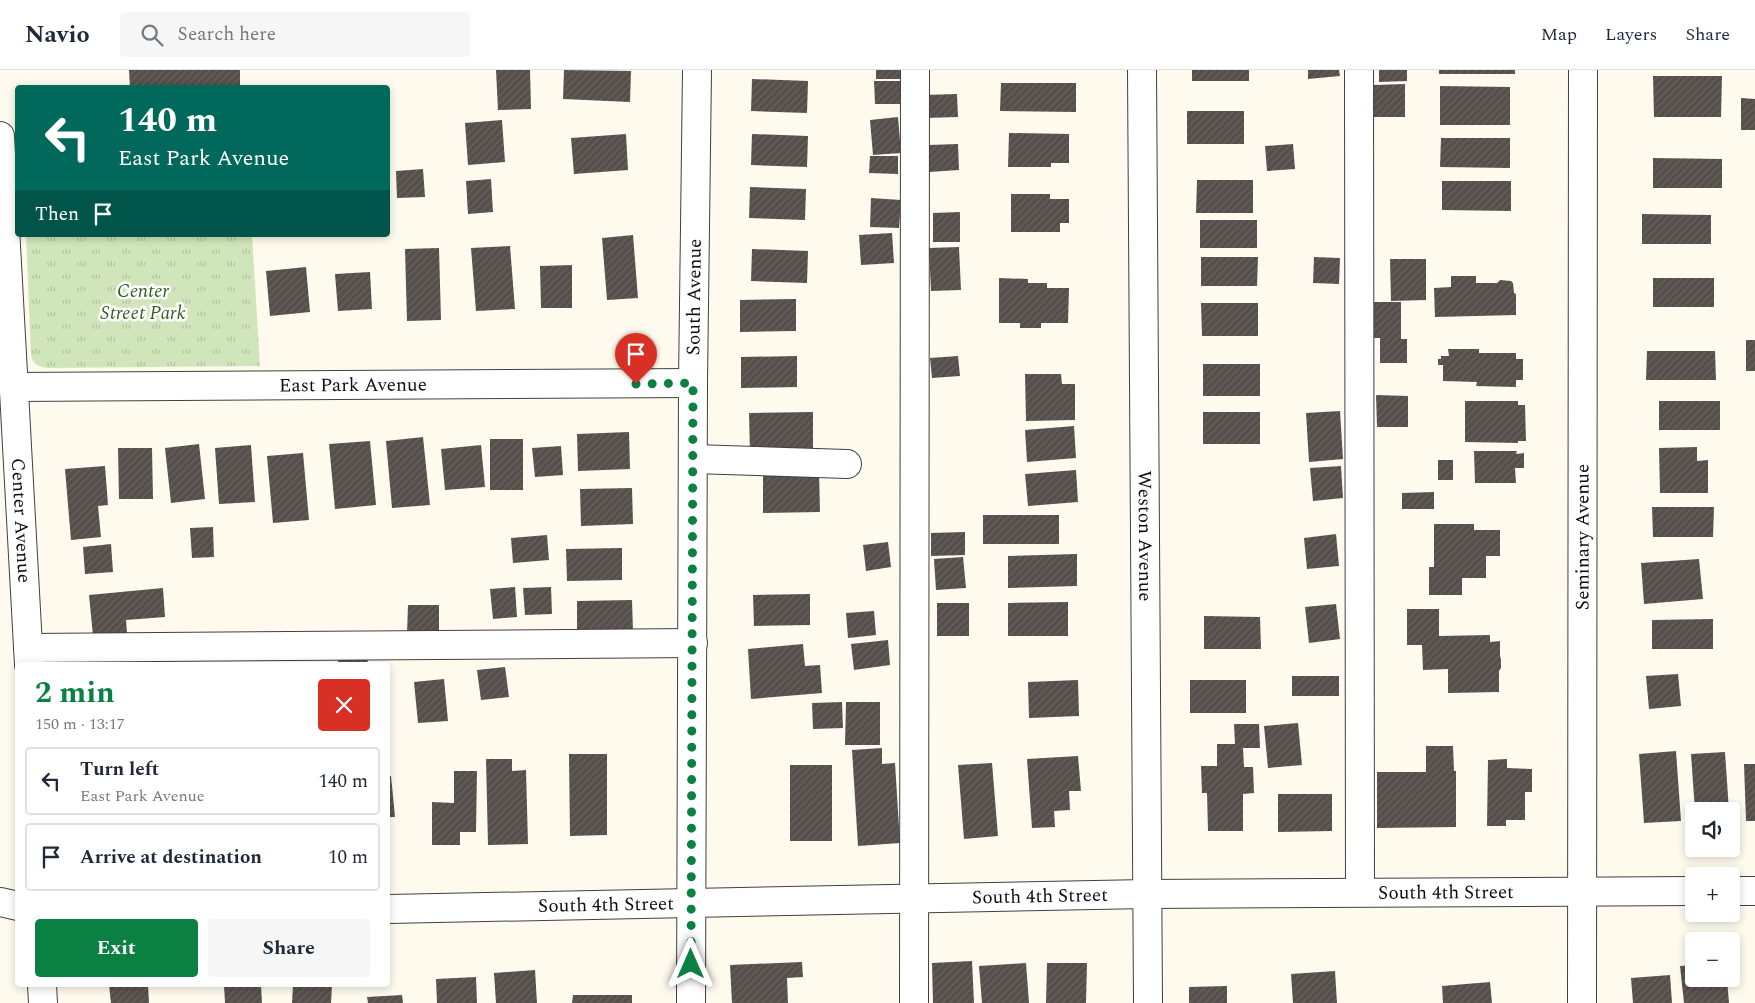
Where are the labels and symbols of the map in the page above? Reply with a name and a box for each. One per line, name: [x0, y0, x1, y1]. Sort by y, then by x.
street label: South Avenue: [679, 238, 709, 356]
park label: Center Street Park: [100, 277, 186, 328]
pin: [615, 333, 657, 384]
street label: East Park Avenue: [279, 370, 427, 400]
street label: Center Avenue: [3, 457, 39, 584]
street label: Seminary Avenue: [1568, 464, 1597, 610]
street label: Weston Avenue: [1130, 470, 1160, 602]
street label: South 4th Street: [1378, 877, 1514, 907]
street label: South 4th Street: [972, 880, 1108, 912]
street label: South 4th Street: [538, 889, 674, 921]
position arrow: [664, 937, 716, 989]

